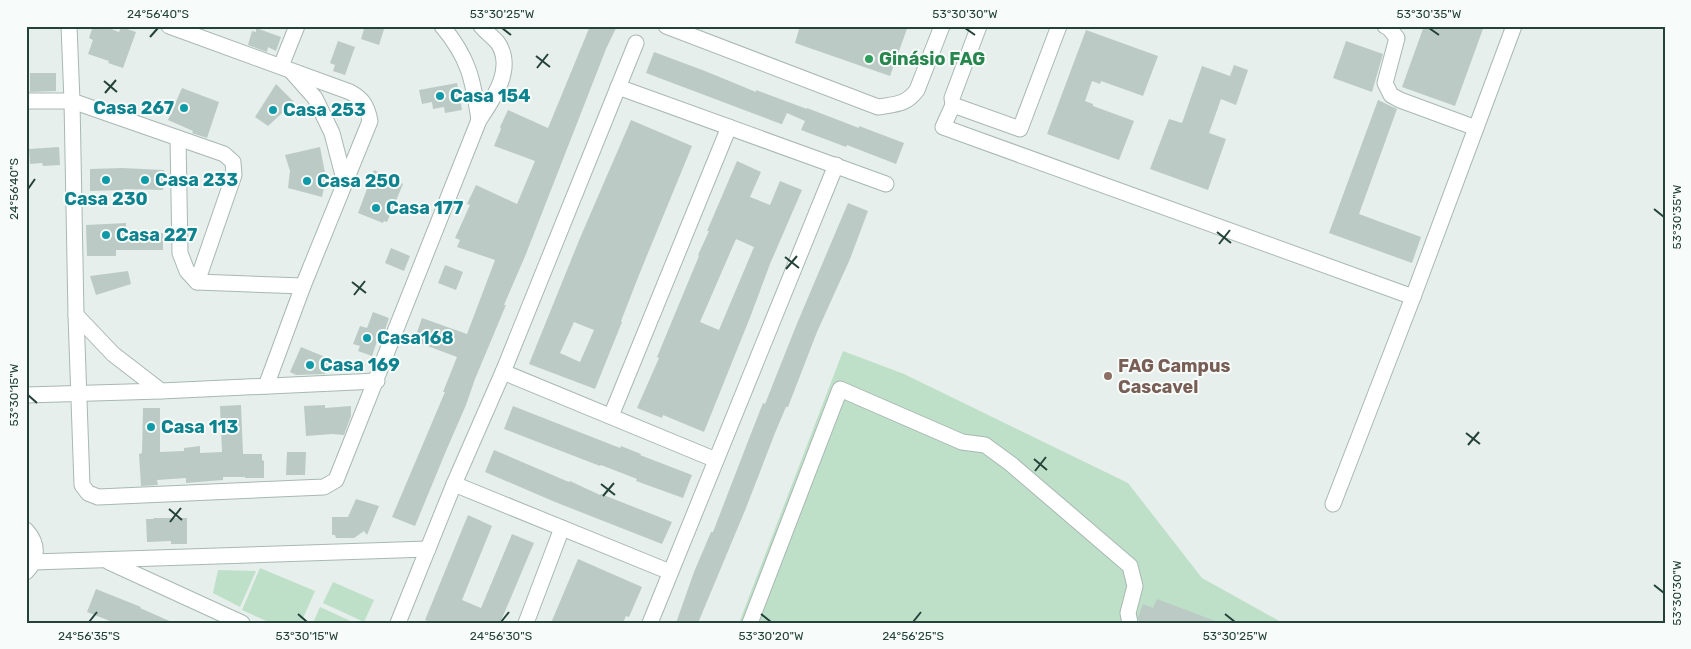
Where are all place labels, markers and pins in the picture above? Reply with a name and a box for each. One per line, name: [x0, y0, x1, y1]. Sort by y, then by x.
place label: Ginásio FAG: [879, 48, 985, 70]
marker: Ginásio FAG: [863, 53, 875, 65]
place label: Casa 154: [450, 85, 531, 107]
marker: Casa 154: [434, 90, 446, 102]
place label: Casa 267: [93, 97, 174, 119]
place label: Casa 253: [283, 99, 366, 121]
marker: Casa 267: [178, 102, 190, 114]
marker: Casa 253: [267, 104, 279, 116]
place label: Casa 233: [155, 169, 238, 191]
place label: Casa 250: [317, 170, 400, 192]
marker: Casa 230: [100, 174, 112, 186]
marker: Casa 233: [139, 174, 151, 186]
marker: Casa 250: [301, 175, 313, 187]
place label: Casa 230: [64, 188, 148, 210]
place label: Casa 177: [386, 197, 463, 219]
marker: Casa 177: [370, 202, 382, 214]
place label: Casa 227: [116, 224, 197, 246]
marker: Casa 227: [100, 229, 112, 241]
place label: Casa168: [377, 327, 454, 349]
marker: Casa168: [361, 332, 373, 344]
place label: Casa 169: [320, 354, 400, 376]
place label: FAG Campus Cascavel: [1118, 355, 1230, 398]
marker: Casa 169: [304, 359, 316, 371]
marker: FAG Campus Cascavel: [1102, 370, 1114, 382]
place label: Casa 113: [161, 416, 239, 438]
marker: Casa 113: [145, 421, 157, 433]

